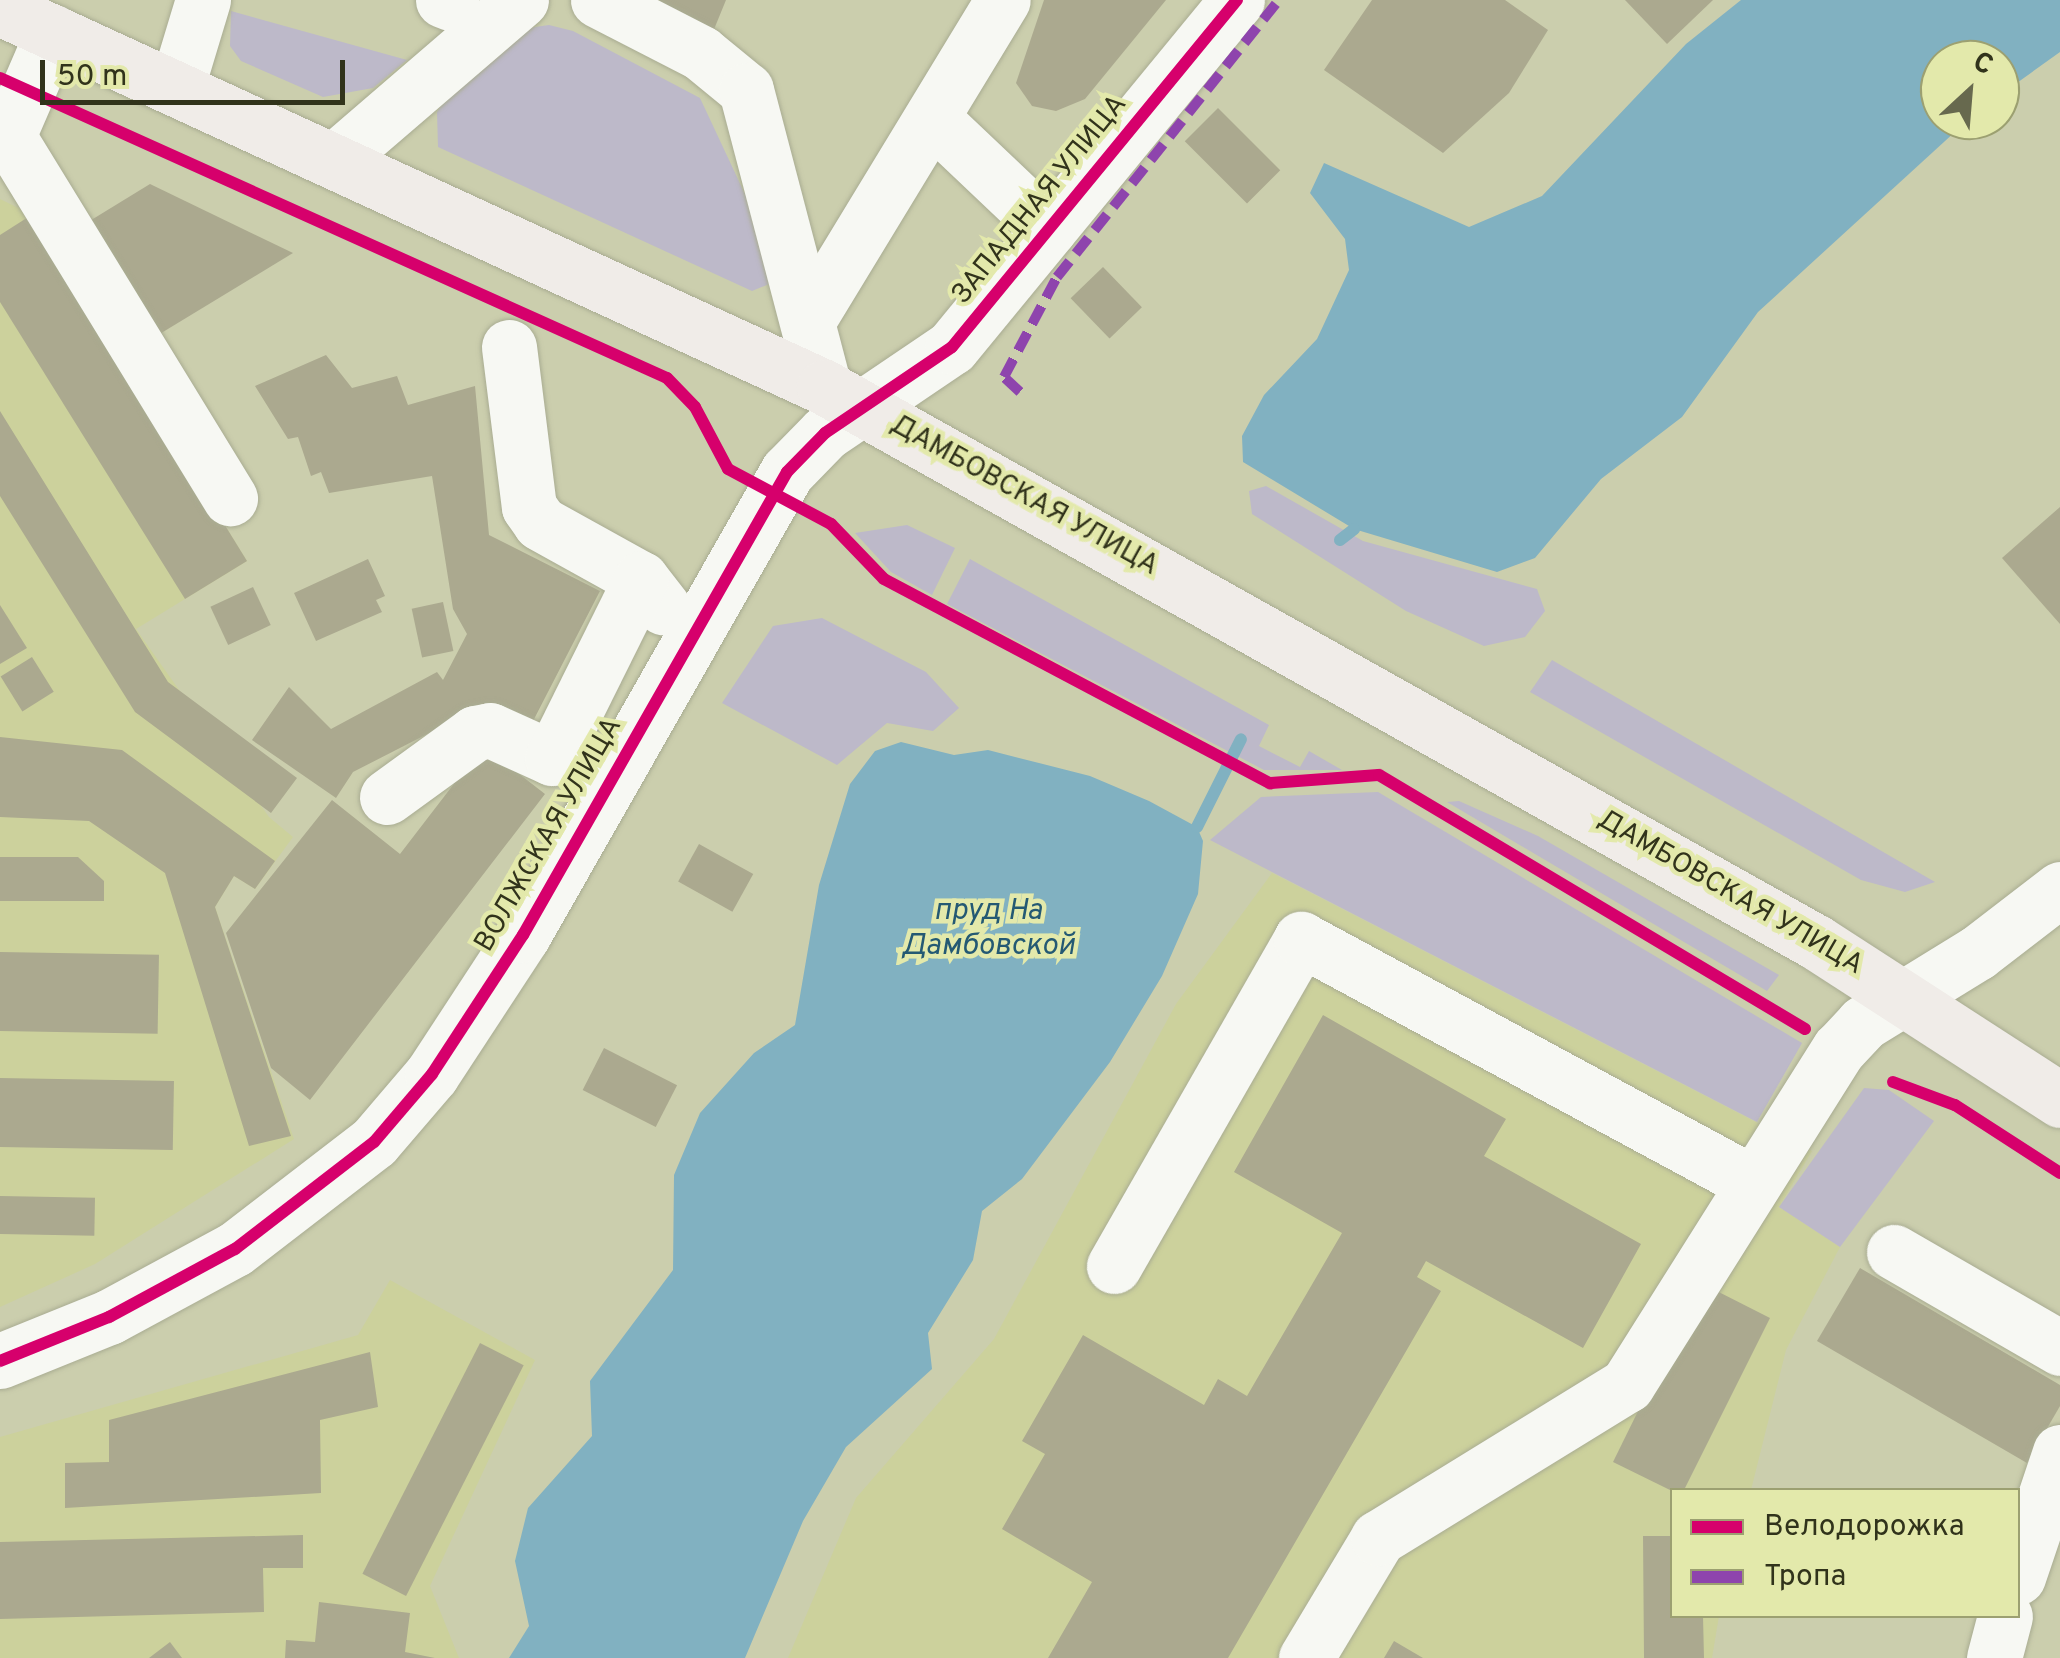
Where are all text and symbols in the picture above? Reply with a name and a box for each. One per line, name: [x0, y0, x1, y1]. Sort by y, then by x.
scale bar: [45, 40, 350, 102]
north arrow: [1920, 40, 2020, 140]
text: С: [1966, 45, 1998, 85]
text: 50 m: [57, 59, 127, 96]
street label: ЗАПАДНАЯ УЛИЦА: [945, 89, 1135, 311]
street label: ДАМБОВСКАЯ УЛИЦА: [884, 408, 1164, 584]
street label: ВОЛЖСКАЯ УЛИЦА: [468, 712, 630, 958]
street label: ДАМБОВСКАЯ УЛИЦА: [1591, 803, 1869, 983]
water label: пруд На Дамбовской: [901, 894, 1075, 964]
legend: [1670, 1488, 2020, 1618]
text: Велодорожка: [1764, 1509, 1965, 1546]
text: Тропа: [1764, 1559, 1846, 1596]

